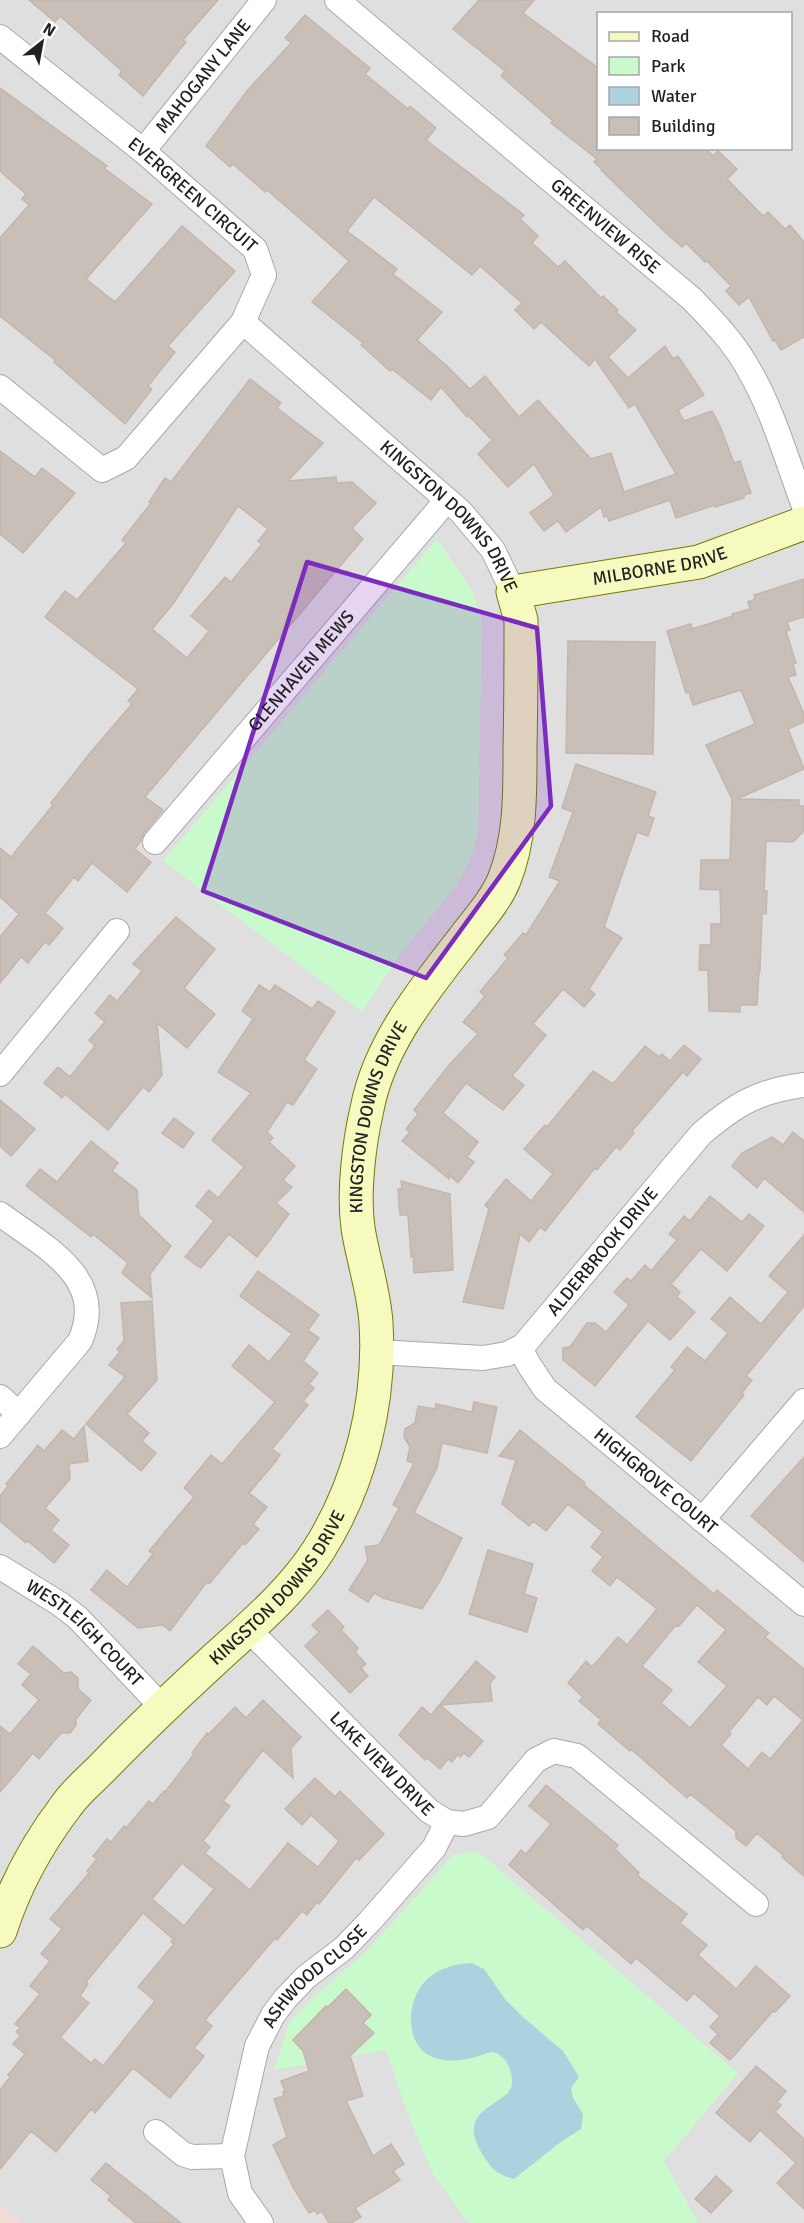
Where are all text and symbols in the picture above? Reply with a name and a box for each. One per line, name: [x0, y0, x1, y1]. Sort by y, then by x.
north arrow: [12, 12, 72, 72]
legend: [597, 12, 792, 150]
street label: MAHOGANY LANE: [151, 15, 255, 138]
text: N: [39, 19, 59, 41]
text: Road: [651, 25, 690, 47]
text: Park: [651, 55, 686, 77]
text: Water: [651, 85, 697, 107]
text: Building: [651, 115, 715, 137]
street label: EVERGREEN CIRCUIT: [124, 132, 262, 257]
street label: GREENVIEW RISE: [546, 174, 665, 278]
street label: KINGSTON DOWNS DRIVE: [376, 436, 523, 596]
street label: MILBORNE DRIVE: [591, 541, 730, 590]
street label: GLENHAVEN MEWS: [243, 606, 359, 736]
street label: KINGSTON DOWNS DRIVE: [345, 1017, 412, 1214]
street label: ALDERBROOK DRIVE: [542, 1183, 663, 1320]
street label: HIGHGROVE COURT: [590, 1423, 722, 1539]
street label: KINGSTON DOWNS DRIVE: [205, 1506, 350, 1670]
street label: WESTLEIGH COURT: [22, 1575, 148, 1691]
street label: LAKE VIEW DRIVE: [325, 1707, 439, 1821]
street label: ASHWOOD CLOSE: [257, 1920, 372, 2032]

